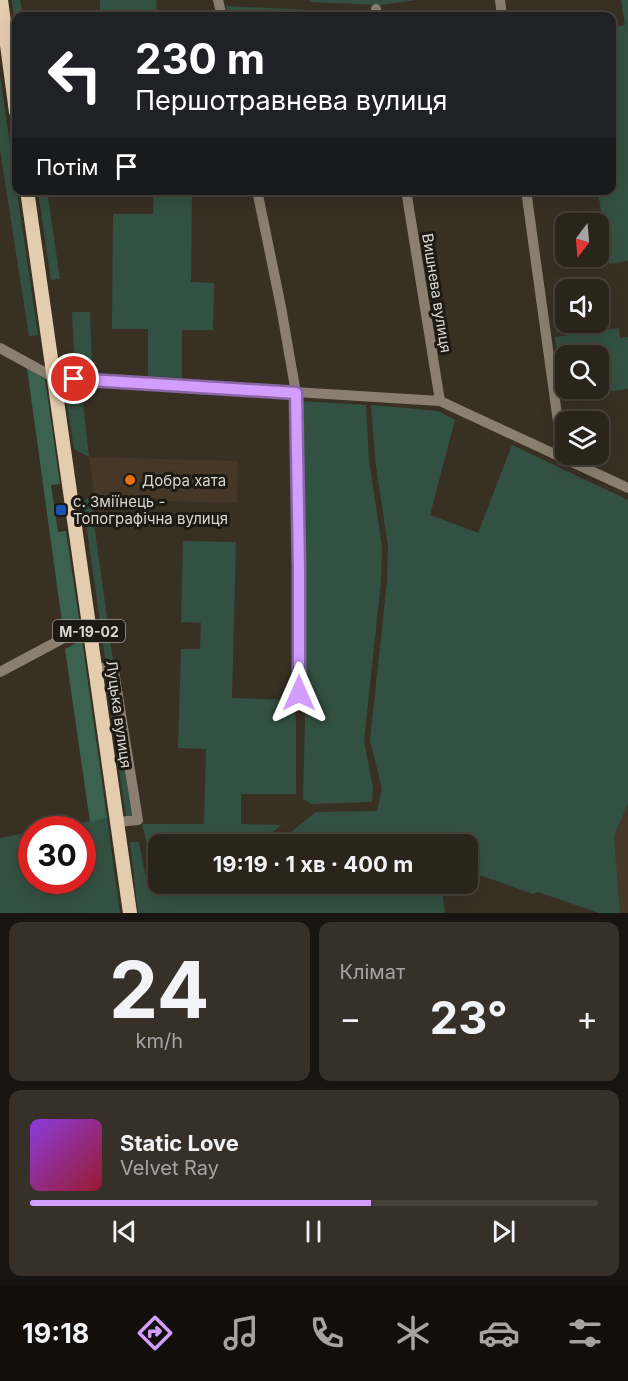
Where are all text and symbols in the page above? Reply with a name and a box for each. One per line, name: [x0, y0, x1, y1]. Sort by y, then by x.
text: 230 m: [135, 33, 265, 84]
icon: left: [36, 36, 114, 114]
text: Першотравнева вулиця: [135, 84, 447, 117]
icon: arrive: [110, 150, 143, 183]
text: Потім: [36, 154, 98, 180]
north arrow: [555, 213, 609, 267]
map controls: [555, 213, 609, 465]
street label: Вишнева вулиця: [418, 232, 456, 354]
button: sound: [555, 279, 609, 333]
button: search: [555, 345, 609, 399]
pin: [48, 353, 99, 404]
icon: arrive: [57, 362, 90, 395]
button: layers: [555, 411, 609, 465]
place label: Добра хата: [142, 471, 226, 490]
marker: Добра хата: [123, 473, 137, 487]
place label: с. Зміїнець - Топографічна вулиця: [73, 492, 228, 528]
marker: с. Зміїнець - Топографічна вулиця: [54, 503, 68, 517]
road number: М-19-02: [53, 620, 125, 642]
street label: Луцька вулиця: [102, 659, 136, 769]
position arrow: [267, 661, 331, 725]
speed limit sign: 30: [18, 816, 96, 894]
text: 19:19 · 1 хв · 400 m: [213, 851, 413, 877]
text: 24: [109, 942, 210, 1037]
text: Клімат: [340, 960, 405, 984]
text: 23°: [430, 990, 508, 1045]
text: −: [340, 998, 361, 1038]
text: +: [576, 998, 598, 1038]
text: km/h: [135, 1029, 183, 1053]
text: Static Love: [120, 1130, 239, 1156]
text: Velvet Ray: [120, 1156, 219, 1180]
icon: previous: [108, 1215, 141, 1248]
icon: pause: [297, 1215, 330, 1248]
icon: next: [487, 1215, 520, 1248]
icon: directions: [134, 1312, 176, 1354]
icon: music: [220, 1312, 262, 1354]
icon: phone: [306, 1312, 348, 1354]
icon: climate: [392, 1312, 434, 1354]
icon: car: [478, 1312, 520, 1354]
icon: filters: [564, 1312, 606, 1354]
text: 19:18: [22, 1317, 89, 1350]

